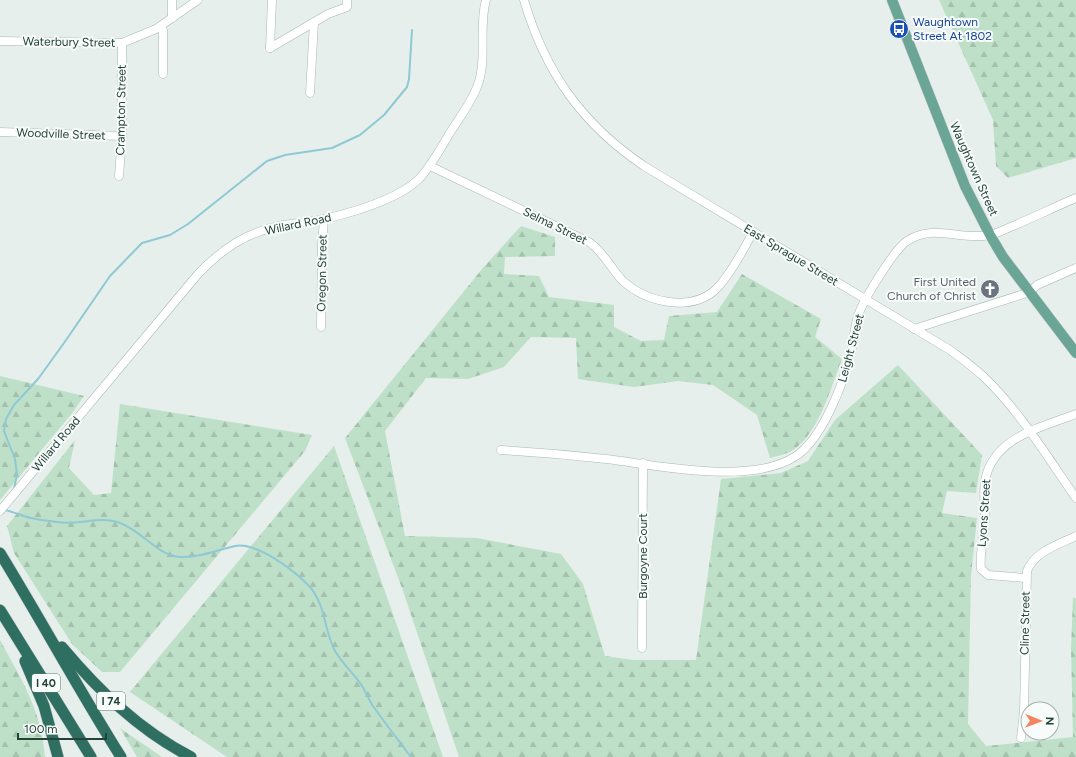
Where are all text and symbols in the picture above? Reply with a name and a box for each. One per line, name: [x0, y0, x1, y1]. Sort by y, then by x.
place label: Waughtown Street At 1802: [913, 15, 992, 43]
bus stop icon: Waughtown Street At 1802: [888, 18, 910, 40]
street label: Waterbury Street: [22, 34, 116, 50]
street label: Crampton Street: [113, 64, 129, 156]
street label: Waughtown Street: [947, 120, 1001, 219]
street label: Woodville Street: [16, 125, 106, 143]
street label: Selma Street: [521, 204, 590, 248]
street label: Willard Road: [264, 210, 332, 238]
street label: East Sprague Street: [741, 221, 841, 289]
street label: Oregon Street: [314, 234, 330, 312]
place label: First United Church of Christ: [887, 275, 976, 303]
church icon: First United Church of Christ: [979, 278, 1001, 300]
street label: Leight Street: [835, 312, 867, 384]
street label: Willard Road: [29, 414, 83, 474]
street label: Lyons Street: [975, 478, 993, 547]
street label: Burgoyne Court: [636, 513, 650, 599]
street label: Cline Street: [1017, 590, 1033, 655]
road number: I 40: [32, 674, 60, 692]
road number: I 74: [97, 692, 125, 710]
north arrow: [1020, 701, 1060, 741]
scale bar: [18, 715, 106, 741]
text: N: [1043, 717, 1056, 726]
text: 100 m: [24, 722, 58, 736]

